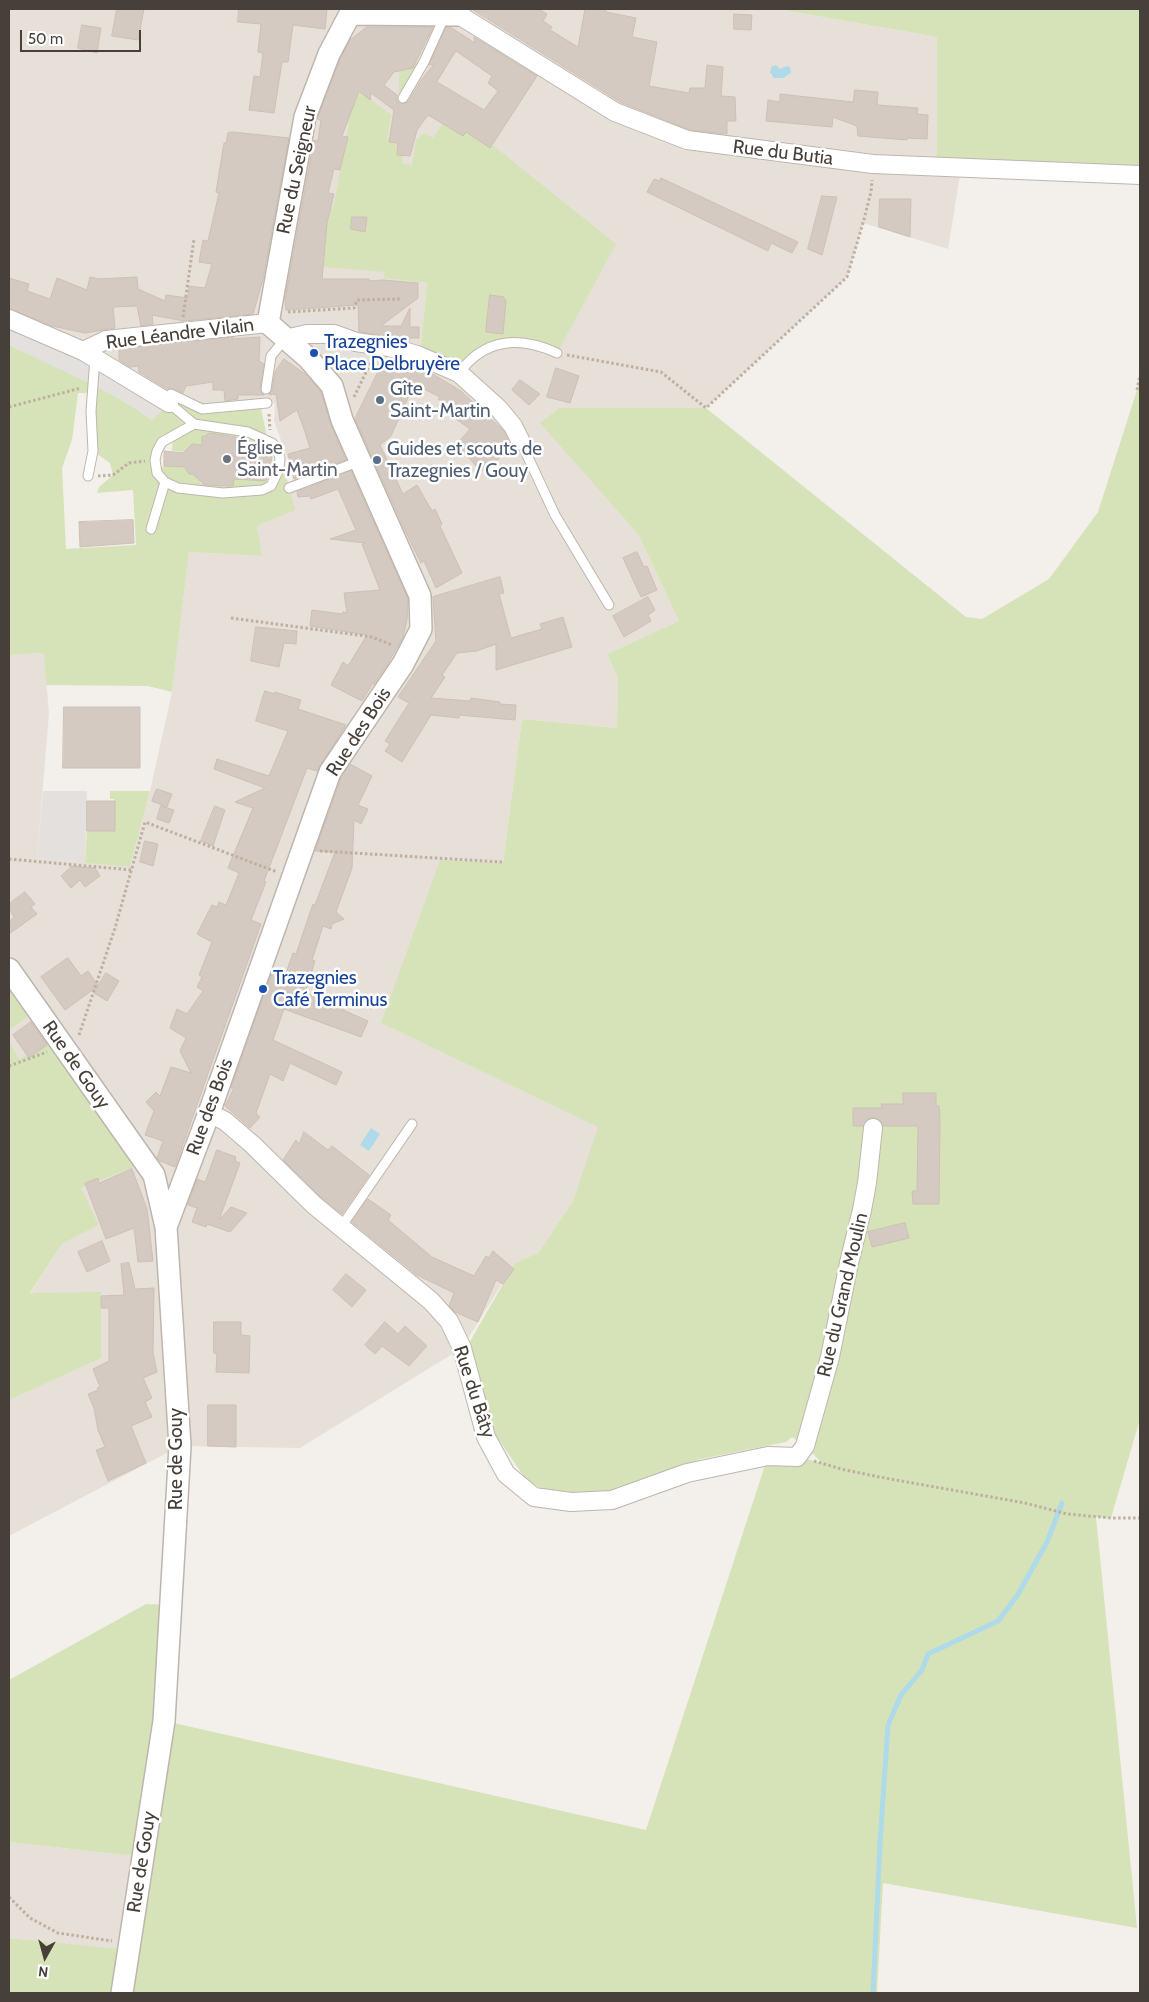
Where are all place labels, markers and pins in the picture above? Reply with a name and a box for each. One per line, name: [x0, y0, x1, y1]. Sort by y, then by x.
place label: Trazegnies Place Delbruyère: [324, 331, 460, 375]
marker: Trazegnies Place Delbruyère: [308, 347, 320, 359]
place label: Gîte Saint-Martin: [390, 378, 491, 422]
marker: Gîte Saint-Martin: [374, 394, 386, 406]
place label: Église Saint-Martin: [237, 437, 338, 481]
place label: Guides et scouts de Trazegnies / Gouy: [387, 438, 542, 482]
marker: Église Saint-Martin: [221, 453, 233, 465]
marker: Guides et scouts de Trazegnies / Gouy: [371, 454, 383, 466]
place label: Trazegnies Café Terminus: [273, 967, 387, 1011]
marker: Trazegnies Café Terminus: [257, 983, 269, 995]

